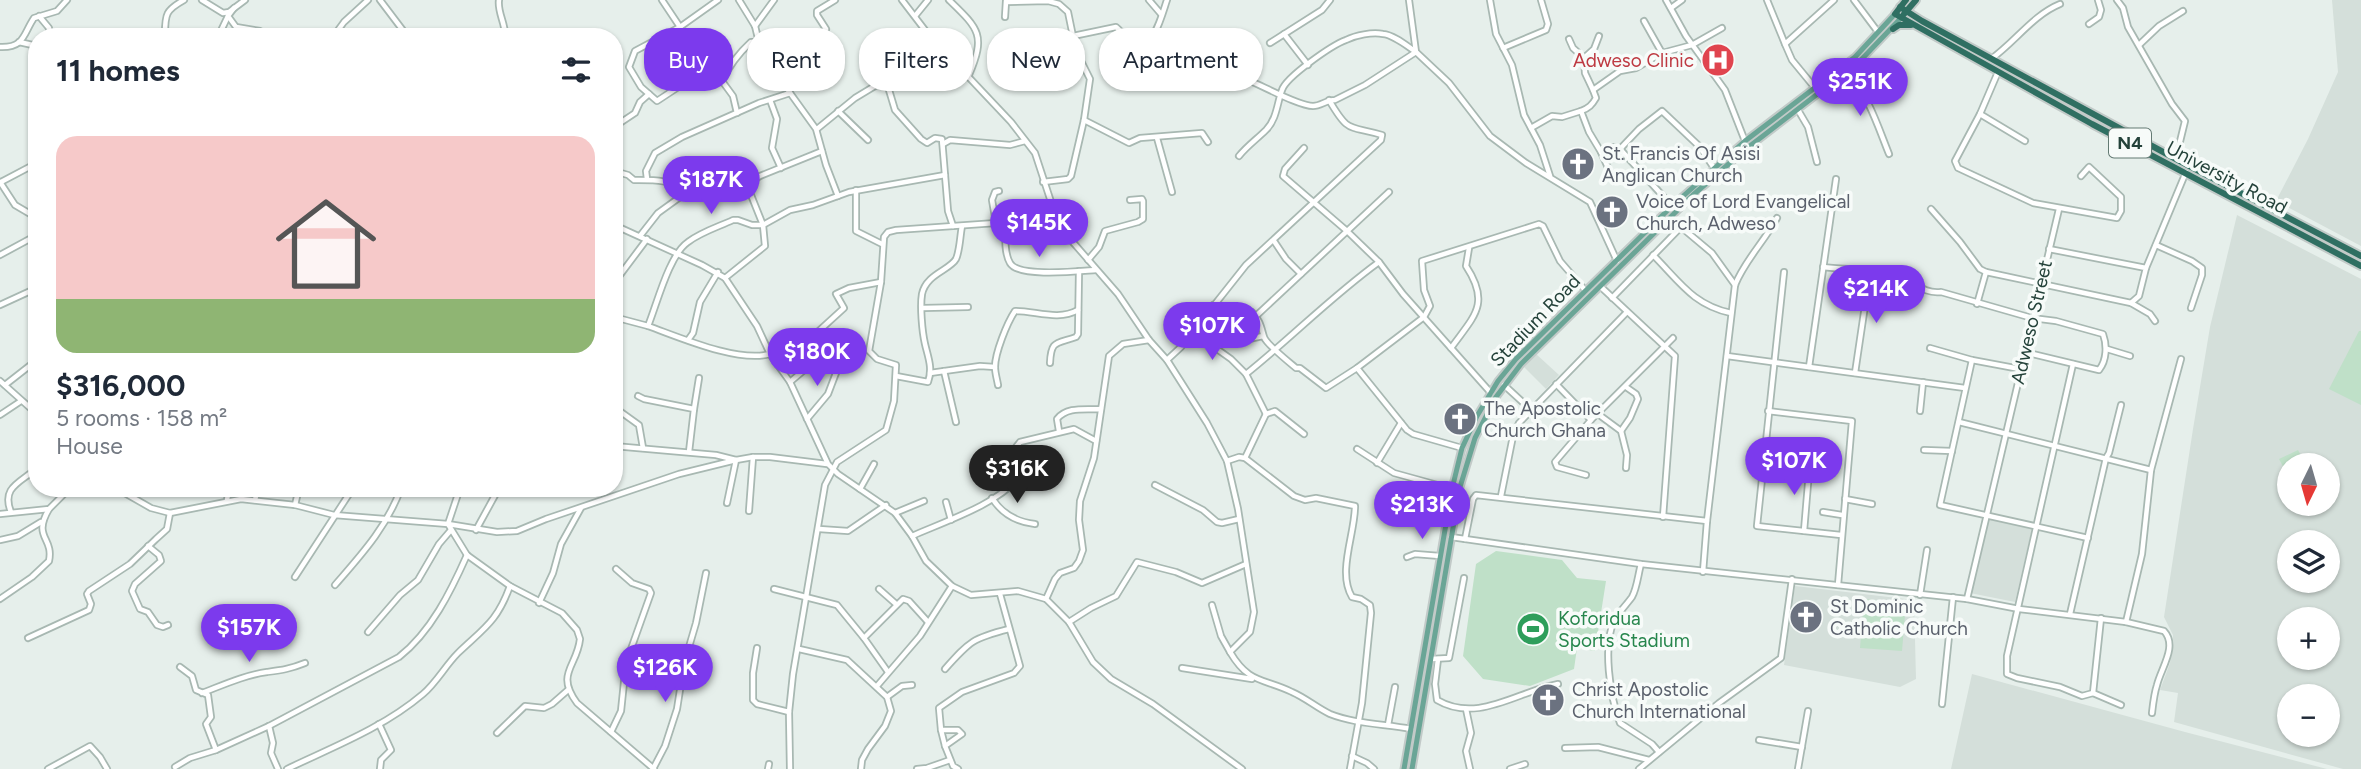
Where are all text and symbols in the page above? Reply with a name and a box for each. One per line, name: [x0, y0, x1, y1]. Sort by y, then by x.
chip: Buy: [644, 28, 733, 91]
chip: Rent: [747, 28, 845, 91]
chip: Filters: [859, 28, 973, 91]
chip: New: [987, 28, 1085, 91]
chip: Apartment: [1099, 28, 1263, 91]
hospital icon: Adweso Clinic: [1699, 41, 1737, 79]
place label: Adweso Clinic: [1573, 49, 1694, 72]
icon: filters: [557, 51, 595, 89]
text: 11 homes: [56, 52, 180, 89]
pin: $251K: [1811, 58, 1909, 118]
text: $251K: [1828, 67, 1892, 95]
road number: N4: [2109, 128, 2151, 158]
street label: University Road: [2162, 136, 2291, 219]
place label: St. Francis Of Asisi Anglican Church: [1602, 142, 1760, 187]
church icon: St. Francis Of Asisi Anglican Church: [1559, 145, 1597, 183]
pin: $187K: [662, 156, 760, 216]
text: $187K: [679, 165, 743, 193]
icon: home: [263, 181, 389, 307]
place label: Voice of Lord Evangelical Church, Adweso: [1636, 190, 1851, 235]
church icon: Voice of Lord Evangelical Church, Adweso: [1593, 193, 1631, 231]
pin: $145K: [990, 200, 1088, 259]
text: $145K: [1006, 208, 1072, 236]
street label: Adweso Street: [2006, 258, 2057, 386]
pin: $214K: [1827, 266, 1925, 325]
street label: Stadium Road: [1486, 269, 1585, 371]
text: $214K: [1843, 274, 1909, 302]
pin: $107K: [1163, 302, 1261, 362]
text: $107K: [1179, 311, 1245, 339]
pin: $180K: [768, 328, 866, 388]
text: $180K: [784, 337, 850, 365]
text: $316,000: [56, 367, 185, 404]
place label: The Apostolic Church Ghana: [1484, 397, 1606, 442]
church icon: The Apostolic Church Ghana: [1441, 400, 1479, 438]
text: 5 rooms · 158 m²: [56, 404, 227, 432]
text: House: [56, 432, 123, 460]
pin: $107K: [1745, 438, 1843, 497]
pin: $316K: [968, 446, 1066, 505]
text: $107K: [1761, 446, 1827, 474]
north arrow: [2277, 453, 2340, 516]
map controls: [2277, 453, 2340, 747]
text: $316K: [985, 454, 1049, 482]
pin: $213K: [1373, 482, 1471, 541]
text: $213K: [1390, 490, 1454, 518]
button: layers: [2277, 530, 2340, 593]
place label: St Dominic Catholic Church: [1830, 595, 1968, 640]
church icon: St Dominic Catholic Church: [1787, 598, 1825, 636]
pin: $157K: [200, 604, 298, 664]
place label: Koforidua Sports Stadium: [1558, 607, 1690, 652]
button: +: [2277, 607, 2340, 670]
sports icon: Koforidua Sports Stadium: [1514, 610, 1552, 648]
text: $157K: [217, 613, 281, 641]
pin: $126K: [616, 644, 714, 704]
text: $126K: [633, 653, 697, 681]
place label: Christ Apostolic Church International: [1572, 678, 1746, 723]
church icon: Christ Apostolic Church International: [1529, 681, 1567, 719]
button: −: [2277, 684, 2340, 747]

